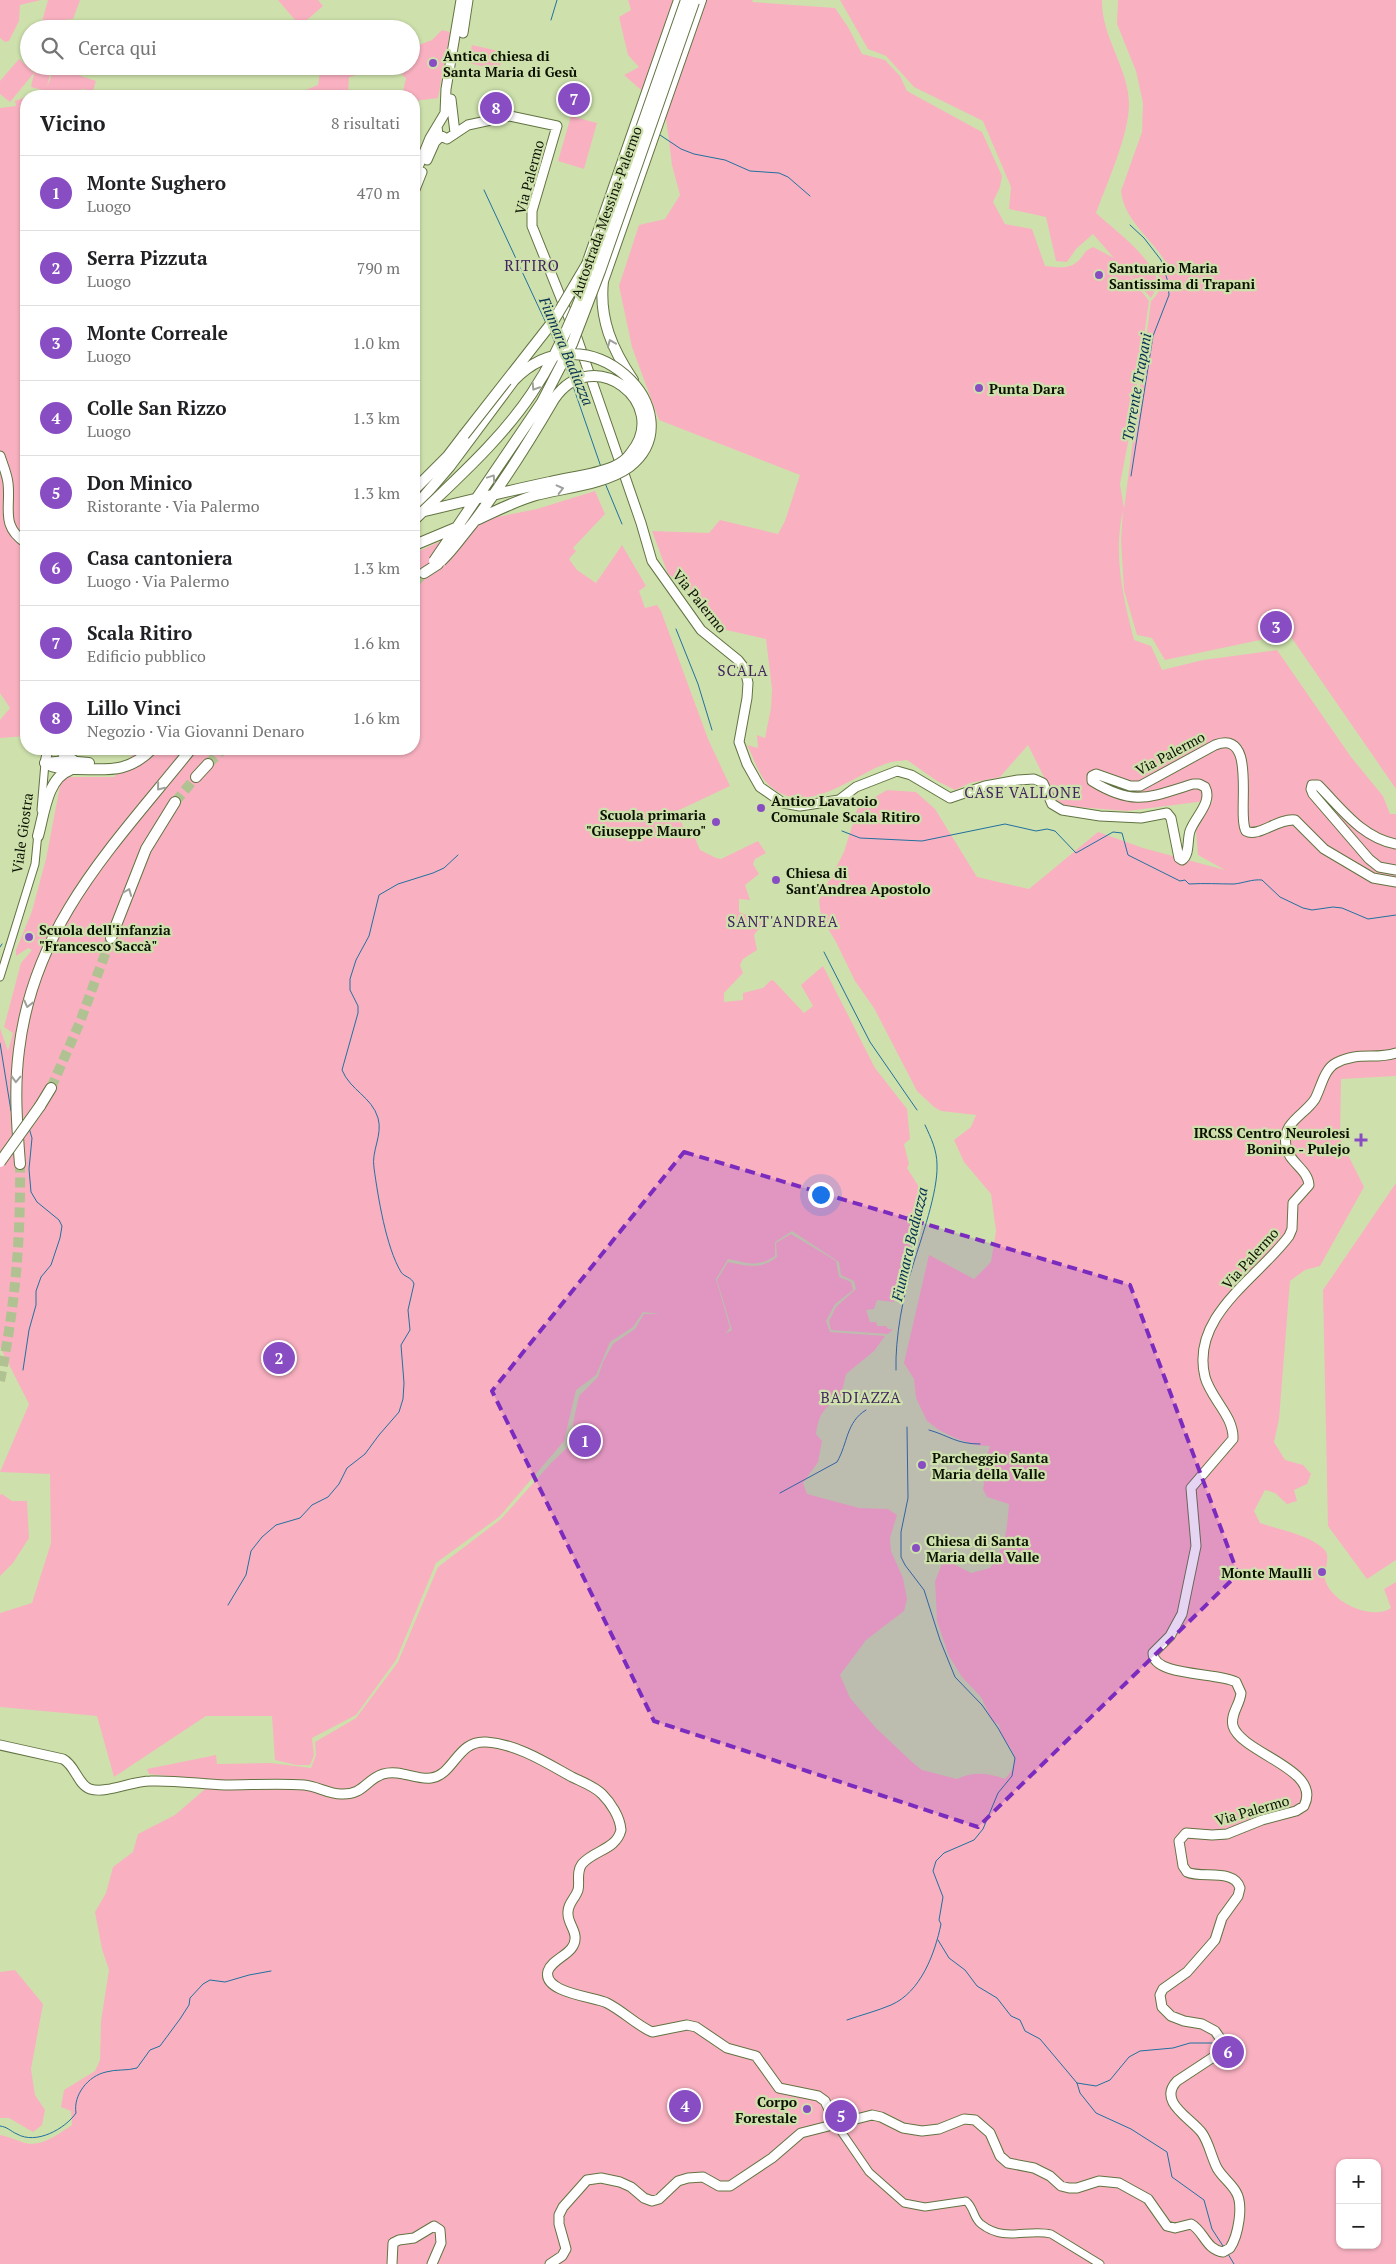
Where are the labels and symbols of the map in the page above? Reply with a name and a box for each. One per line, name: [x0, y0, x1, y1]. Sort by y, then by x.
place label: Antica chiesa di Santa Maria di Gesù: [443, 46, 577, 81]
marker: Antica chiesa di Santa Maria di Gesù: [427, 57, 439, 69]
pin: 7: [558, 80, 590, 118]
pin: 8: [480, 89, 512, 127]
street label: Autostrada Messina-Palermo: [566, 123, 646, 300]
street label: Via Palermo: [510, 138, 548, 216]
district label: RITIRO: [504, 255, 560, 275]
place label: Santuario Maria Santissima di Trapani: [1109, 258, 1256, 293]
marker: Santuario Maria Santissima di Trapani: [1093, 269, 1105, 281]
water label: Fiumara Badiazza: [535, 293, 599, 408]
water label: Torrente Trapani: [1117, 330, 1156, 443]
one-way arrow: [607, 339, 617, 348]
place label: Punta Dara: [989, 379, 1065, 398]
one-way arrow: [532, 382, 541, 391]
marker: Punta Dara: [973, 382, 985, 394]
one-way arrow: [486, 474, 495, 484]
one-way arrow: [556, 484, 565, 495]
street label: Via Palermo: [669, 565, 731, 637]
pin: 3: [1260, 608, 1292, 646]
district label: SCALA: [717, 660, 769, 680]
street label: Via Palermo: [1132, 727, 1208, 779]
one-way arrow: [158, 781, 166, 790]
district label: CASE VALLONE: [964, 782, 1082, 802]
place label: Antico Lavatoio Comunale Scala Ritiro: [771, 791, 920, 826]
street label: Viale Giostra: [7, 792, 37, 874]
marker: Antico Lavatoio Comunale Scala Ritiro: [755, 802, 767, 814]
place label: Scuola primaria "Giuseppe Mauro": [586, 805, 706, 840]
marker: Scuola primaria "Giuseppe Mauro": [710, 816, 722, 828]
place label: Chiesa di Sant'Andrea Apostolo: [786, 863, 931, 898]
marker: Chiesa di Sant'Andrea Apostolo: [770, 874, 782, 886]
one-way arrow: [122, 888, 132, 897]
district label: SANT'ANDREA: [727, 911, 839, 931]
place label: Scuola dell'infanzia "Francesco Saccà": [39, 920, 171, 955]
marker: Scuola dell'infanzia "Francesco Saccà": [23, 931, 35, 943]
one-way arrow: [23, 1000, 33, 1008]
one-way arrow: [11, 1076, 22, 1084]
place label: IRCSS Centro Neurolesi Bonino - Pulejo: [1194, 1123, 1350, 1158]
marker: IRCSS Centro Neurolesi Bonino - Pulejo: [1354, 1133, 1368, 1147]
your location: [808, 1182, 834, 1208]
water label: Fiumara Badiazza: [886, 1185, 932, 1304]
street label: Via Palermo: [1217, 1223, 1283, 1293]
pin: 2: [263, 1339, 295, 1377]
district label: BADIAZZA: [820, 1387, 902, 1407]
pin: 1: [569, 1422, 601, 1460]
place label: Parcheggio Santa Maria della Valle: [932, 1448, 1049, 1483]
marker: Parcheggio Santa Maria della Valle: [916, 1459, 928, 1471]
place label: Chiesa di Santa Maria della Valle: [926, 1531, 1040, 1566]
marker: Chiesa di Santa Maria della Valle: [910, 1542, 922, 1554]
place label: Monte Maulli: [1221, 1563, 1312, 1582]
marker: Monte Maulli: [1316, 1566, 1328, 1578]
street label: Via Palermo: [1213, 1790, 1291, 1830]
pin: 6: [1212, 2033, 1244, 2071]
pin: 4: [669, 2087, 701, 2125]
place label: Corpo Forestale: [735, 2092, 797, 2127]
pin: 5: [825, 2097, 857, 2135]
marker: Corpo Forestale: [801, 2103, 813, 2115]

